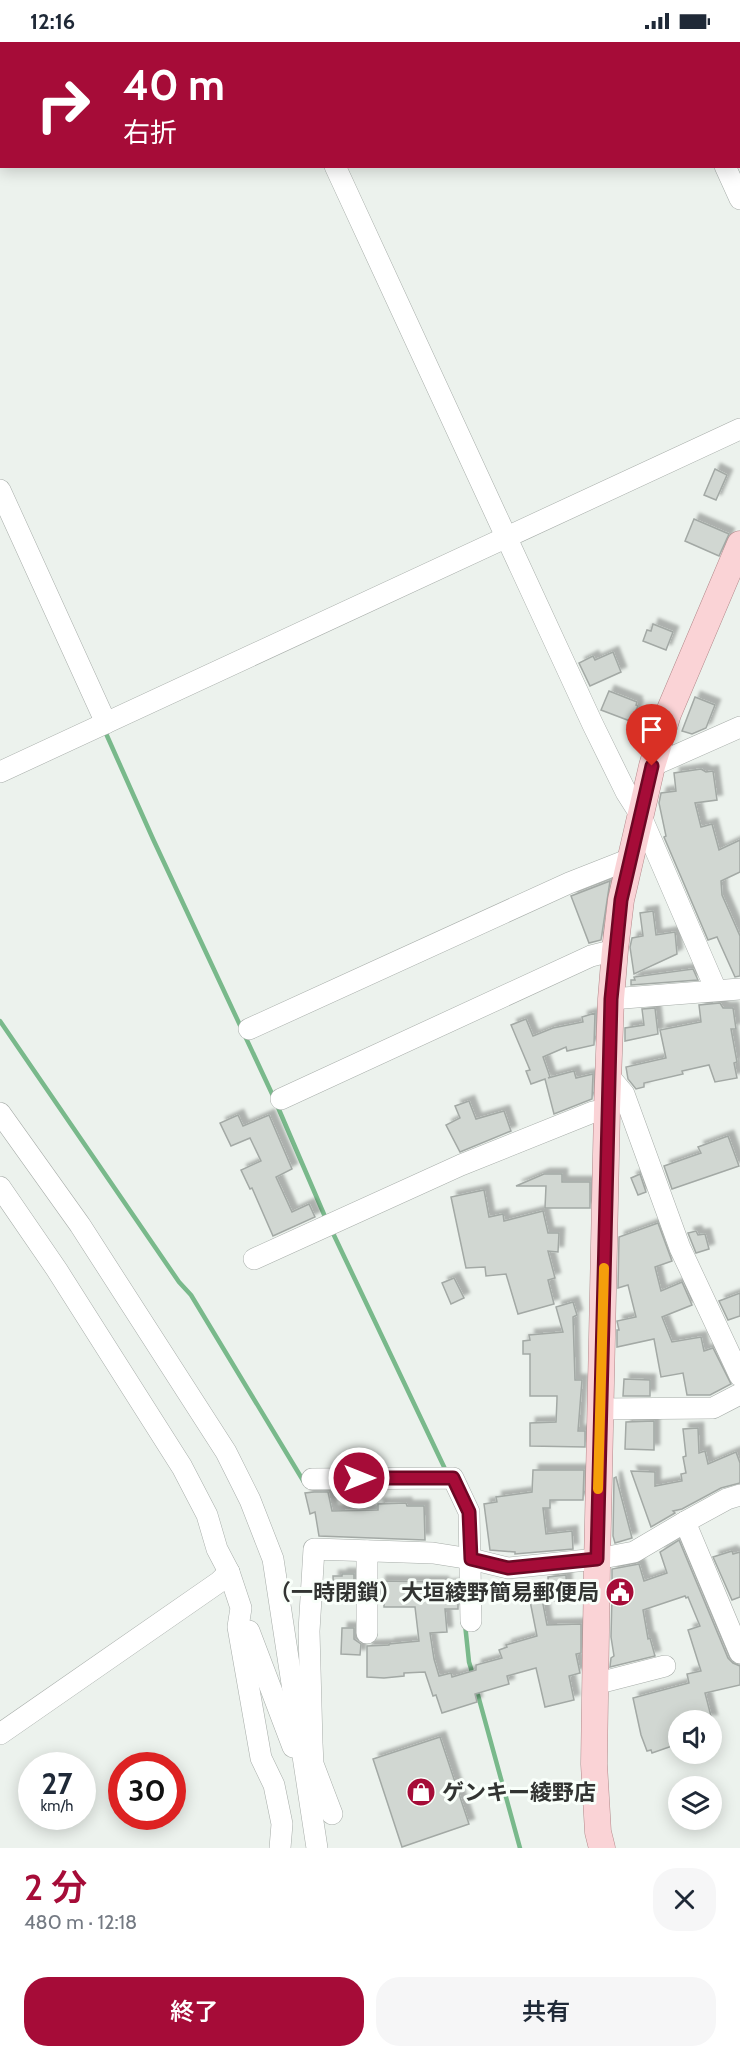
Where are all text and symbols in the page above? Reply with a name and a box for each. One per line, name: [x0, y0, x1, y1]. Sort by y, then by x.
text: 12:16: [30, 8, 75, 35]
text: 40 m: [123, 59, 225, 111]
icon: right: [24, 66, 102, 144]
text: 右折: [123, 116, 177, 149]
pin: [626, 704, 677, 766]
icon: arrive: [635, 713, 668, 746]
position arrow: [327, 1446, 391, 1510]
public building icon: （一時閉鎖）大垣綾野簡易郵便局: [604, 1576, 636, 1608]
place label: （一時閉鎖）大垣綾野簡易郵便局: [269, 1579, 599, 1606]
map controls: [668, 1710, 722, 1830]
button: sound: [668, 1710, 722, 1764]
speed limit sign: 30: [108, 1752, 186, 1830]
text: 27: [41, 1765, 73, 1802]
shop icon: ゲンキー綾野店: [405, 1776, 437, 1808]
button: layers: [668, 1776, 722, 1830]
place label: ゲンキー綾野店: [442, 1779, 596, 1806]
text: km/h: [41, 1797, 73, 1815]
text: 2 分: [24, 1865, 87, 1909]
button: close: [653, 1868, 716, 1931]
text: 480 m · 12:18: [24, 1910, 137, 1934]
button: 終了: [24, 1977, 364, 2046]
button: 共有: [376, 1977, 716, 2046]

